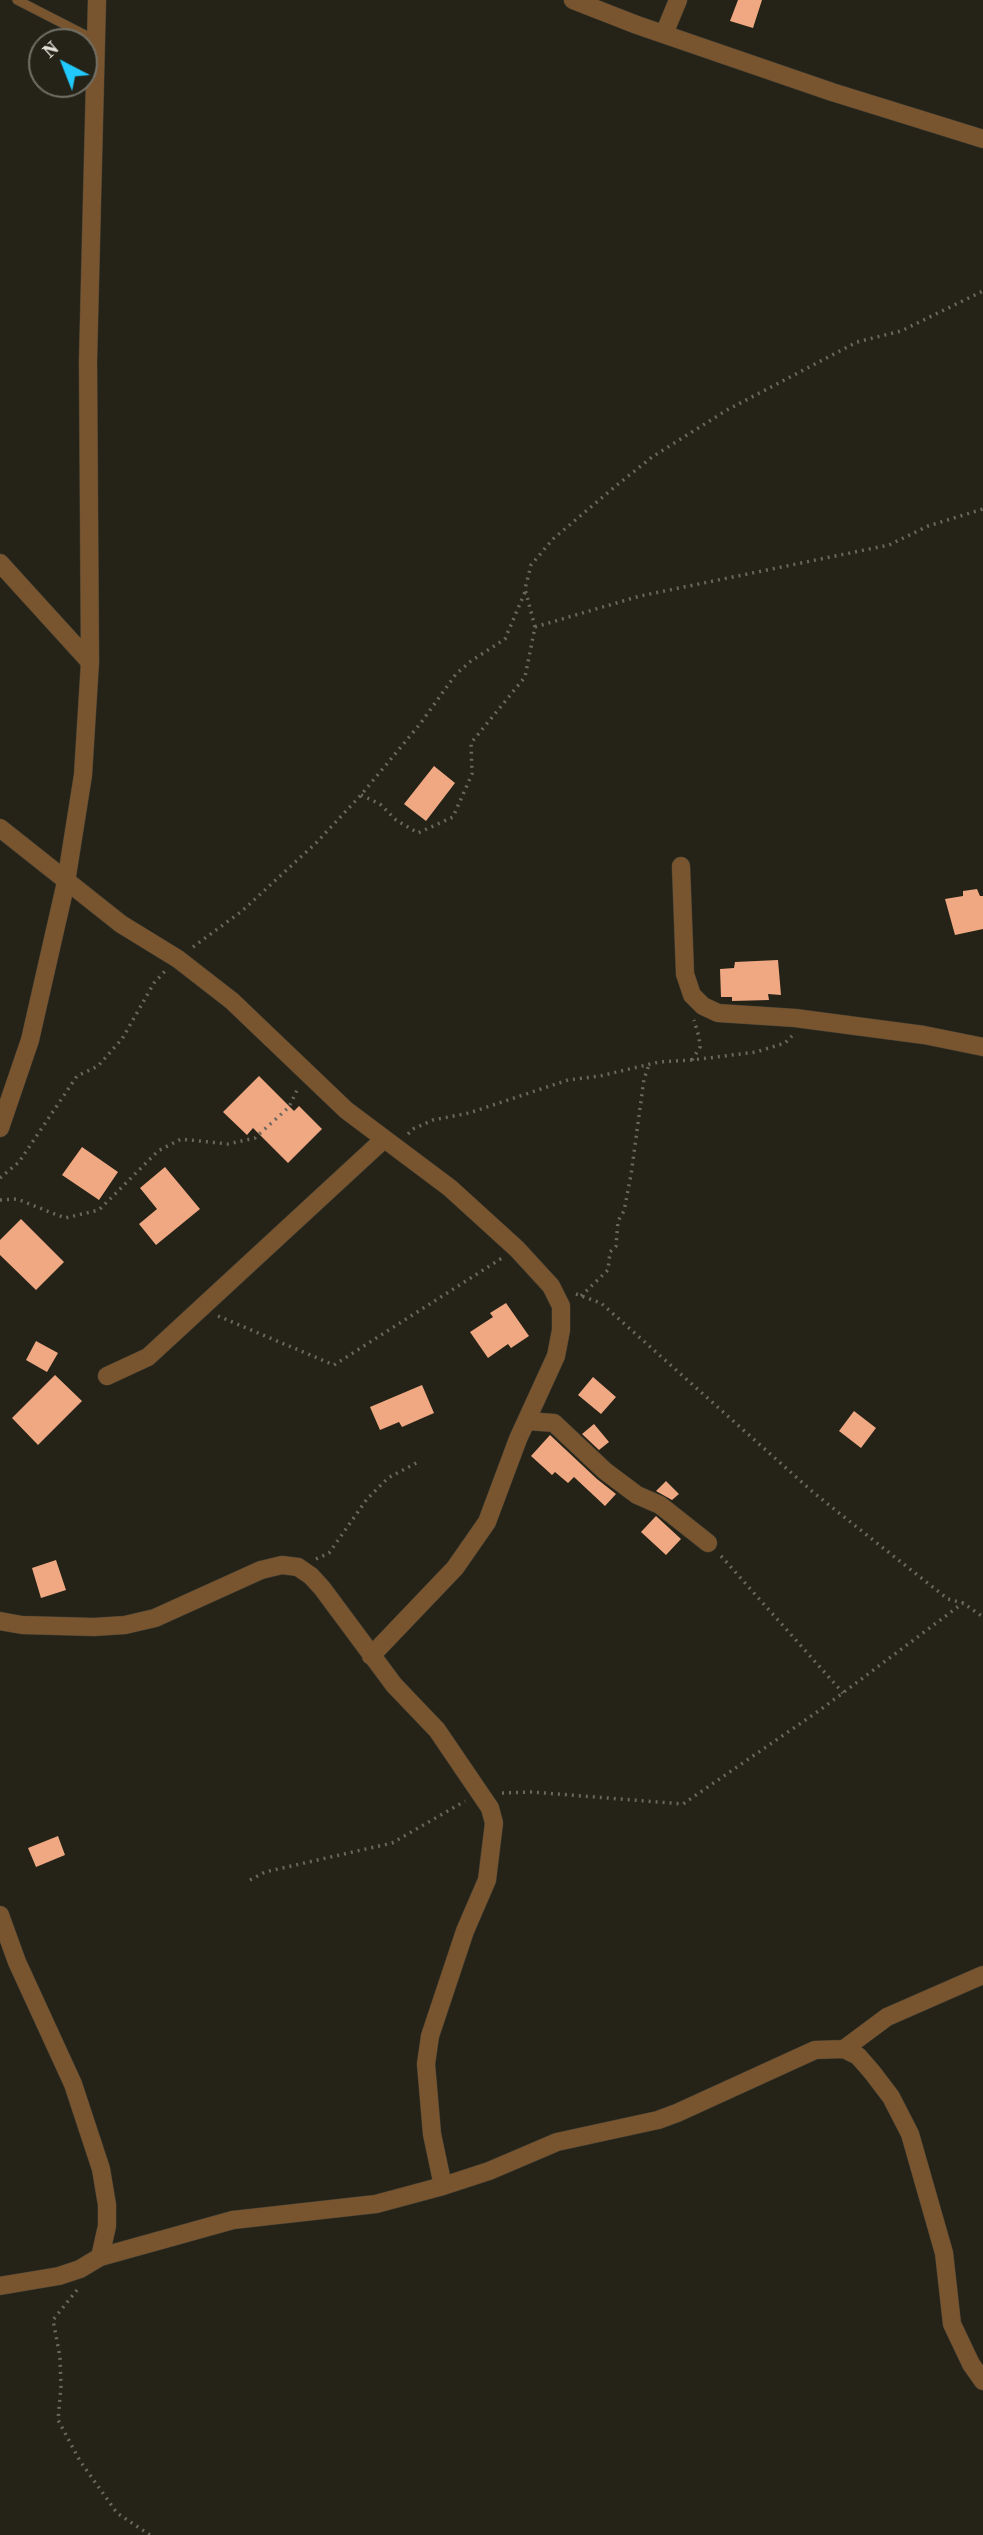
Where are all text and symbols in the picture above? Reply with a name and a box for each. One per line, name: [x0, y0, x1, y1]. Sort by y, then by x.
north arrow: [28, 28, 98, 98]
text: N: [36, 35, 64, 63]

